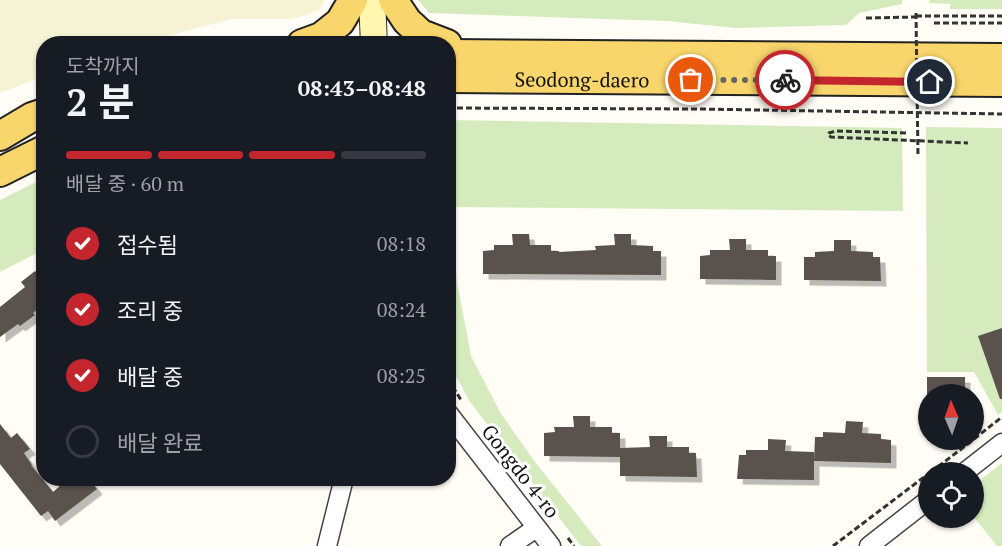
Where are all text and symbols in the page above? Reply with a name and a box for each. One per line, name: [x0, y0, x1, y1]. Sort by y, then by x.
courier: [755, 50, 815, 110]
text: 도착까지: [66, 52, 140, 79]
pin: [665, 54, 716, 105]
pin: [904, 56, 955, 107]
icon: bag: [674, 63, 707, 96]
icon: bike: [769, 64, 802, 97]
street label: Seodong-daero: [514, 65, 650, 93]
icon: home: [913, 65, 946, 98]
text: 08:43–08:48: [298, 73, 426, 102]
text: 2 분: [66, 75, 134, 127]
text: 배달 중 · 60 m: [66, 170, 184, 197]
icon: check: [66, 227, 99, 260]
text: 접수됨: [117, 230, 178, 259]
text: 08:18: [377, 230, 426, 257]
icon: check: [66, 293, 99, 326]
text: 조리 중: [117, 296, 183, 325]
text: 08:24: [377, 296, 426, 323]
icon: check: [66, 359, 99, 392]
text: 배달 중: [117, 362, 183, 391]
text: 08:25: [377, 362, 426, 389]
north arrow: [918, 384, 984, 450]
map controls: [918, 384, 984, 528]
street label: Gongdo 4-ro: [476, 419, 566, 523]
text: 배달 완료: [117, 428, 203, 457]
button: locate: [918, 462, 984, 528]

